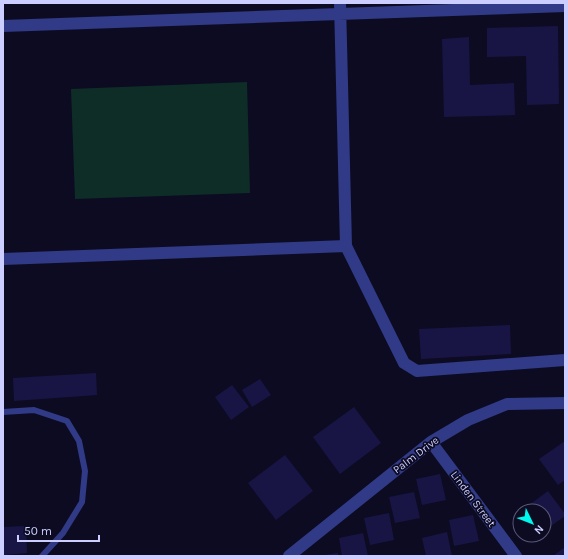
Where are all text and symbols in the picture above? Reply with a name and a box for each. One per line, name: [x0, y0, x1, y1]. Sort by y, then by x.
street label: Palm Drive: [391, 433, 442, 476]
street label: Linden Street: [448, 468, 498, 530]
north arrow: [512, 503, 552, 543]
scale bar: [18, 517, 99, 543]
text: N: [532, 522, 546, 537]
text: 50 m: [24, 524, 52, 538]

